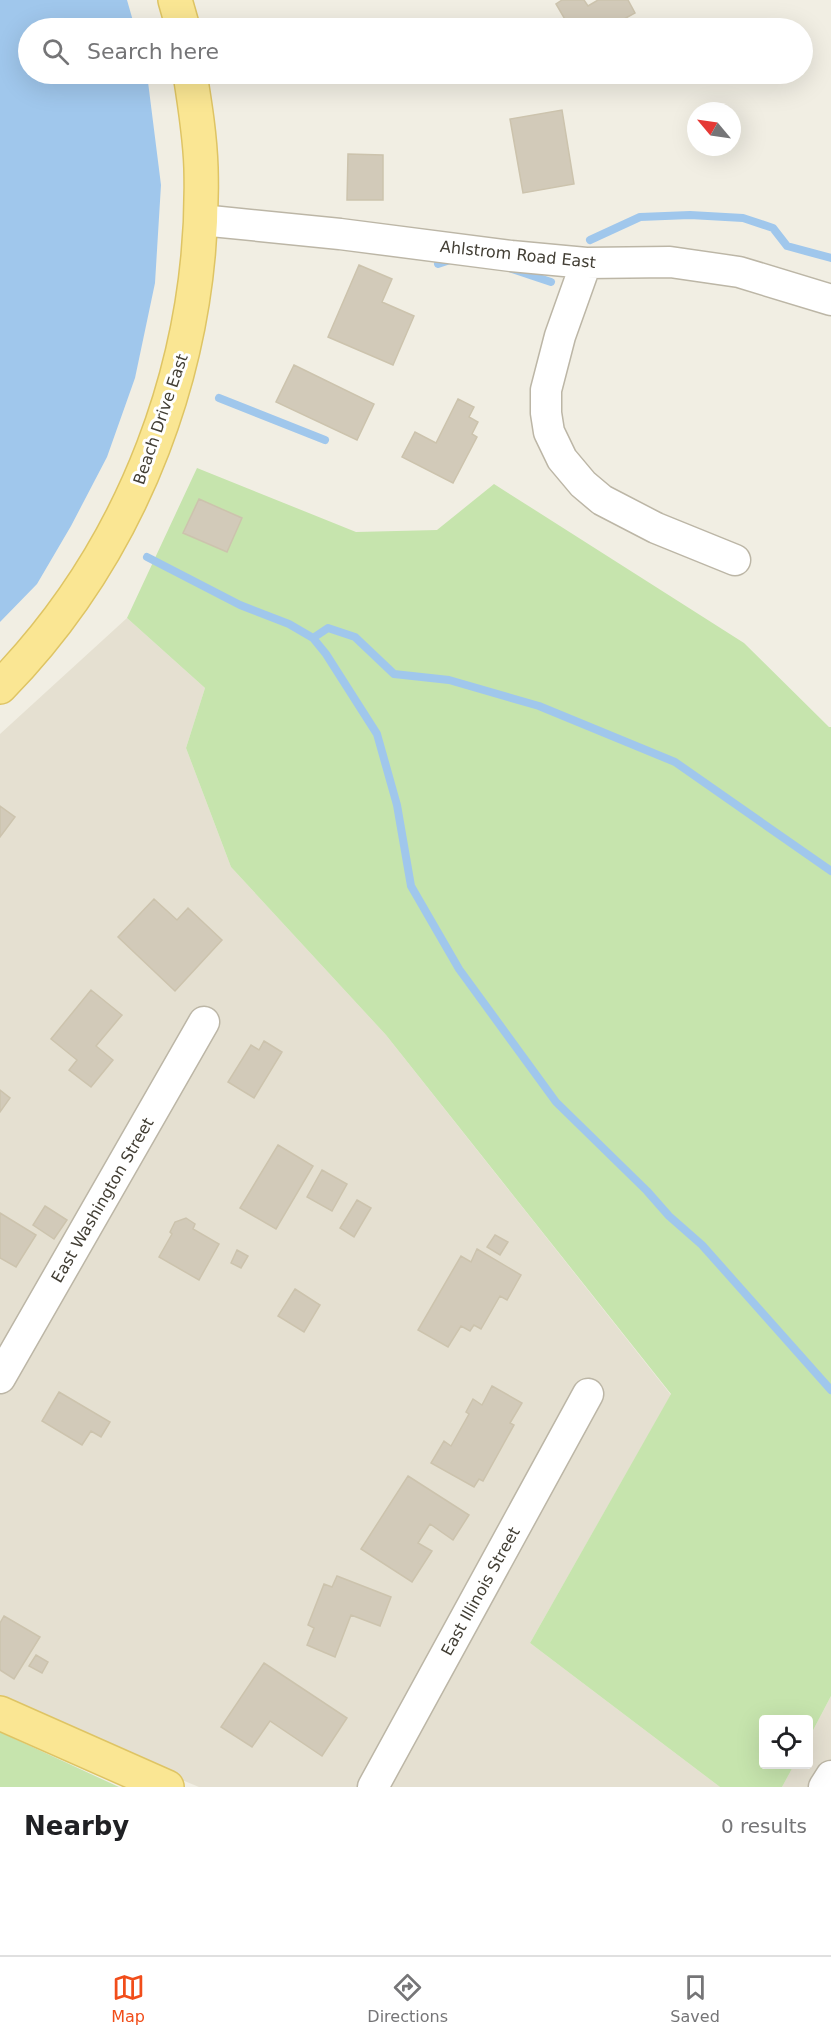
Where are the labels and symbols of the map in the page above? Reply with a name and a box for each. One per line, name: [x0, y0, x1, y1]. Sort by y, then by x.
north arrow: [687, 102, 741, 156]
street label: Ahlstrom Road East: [439, 237, 597, 272]
street label: Beach Drive East: [129, 351, 192, 487]
street label: East Washington Street: [47, 1114, 157, 1286]
street label: East Illinois Street: [437, 1524, 524, 1659]

